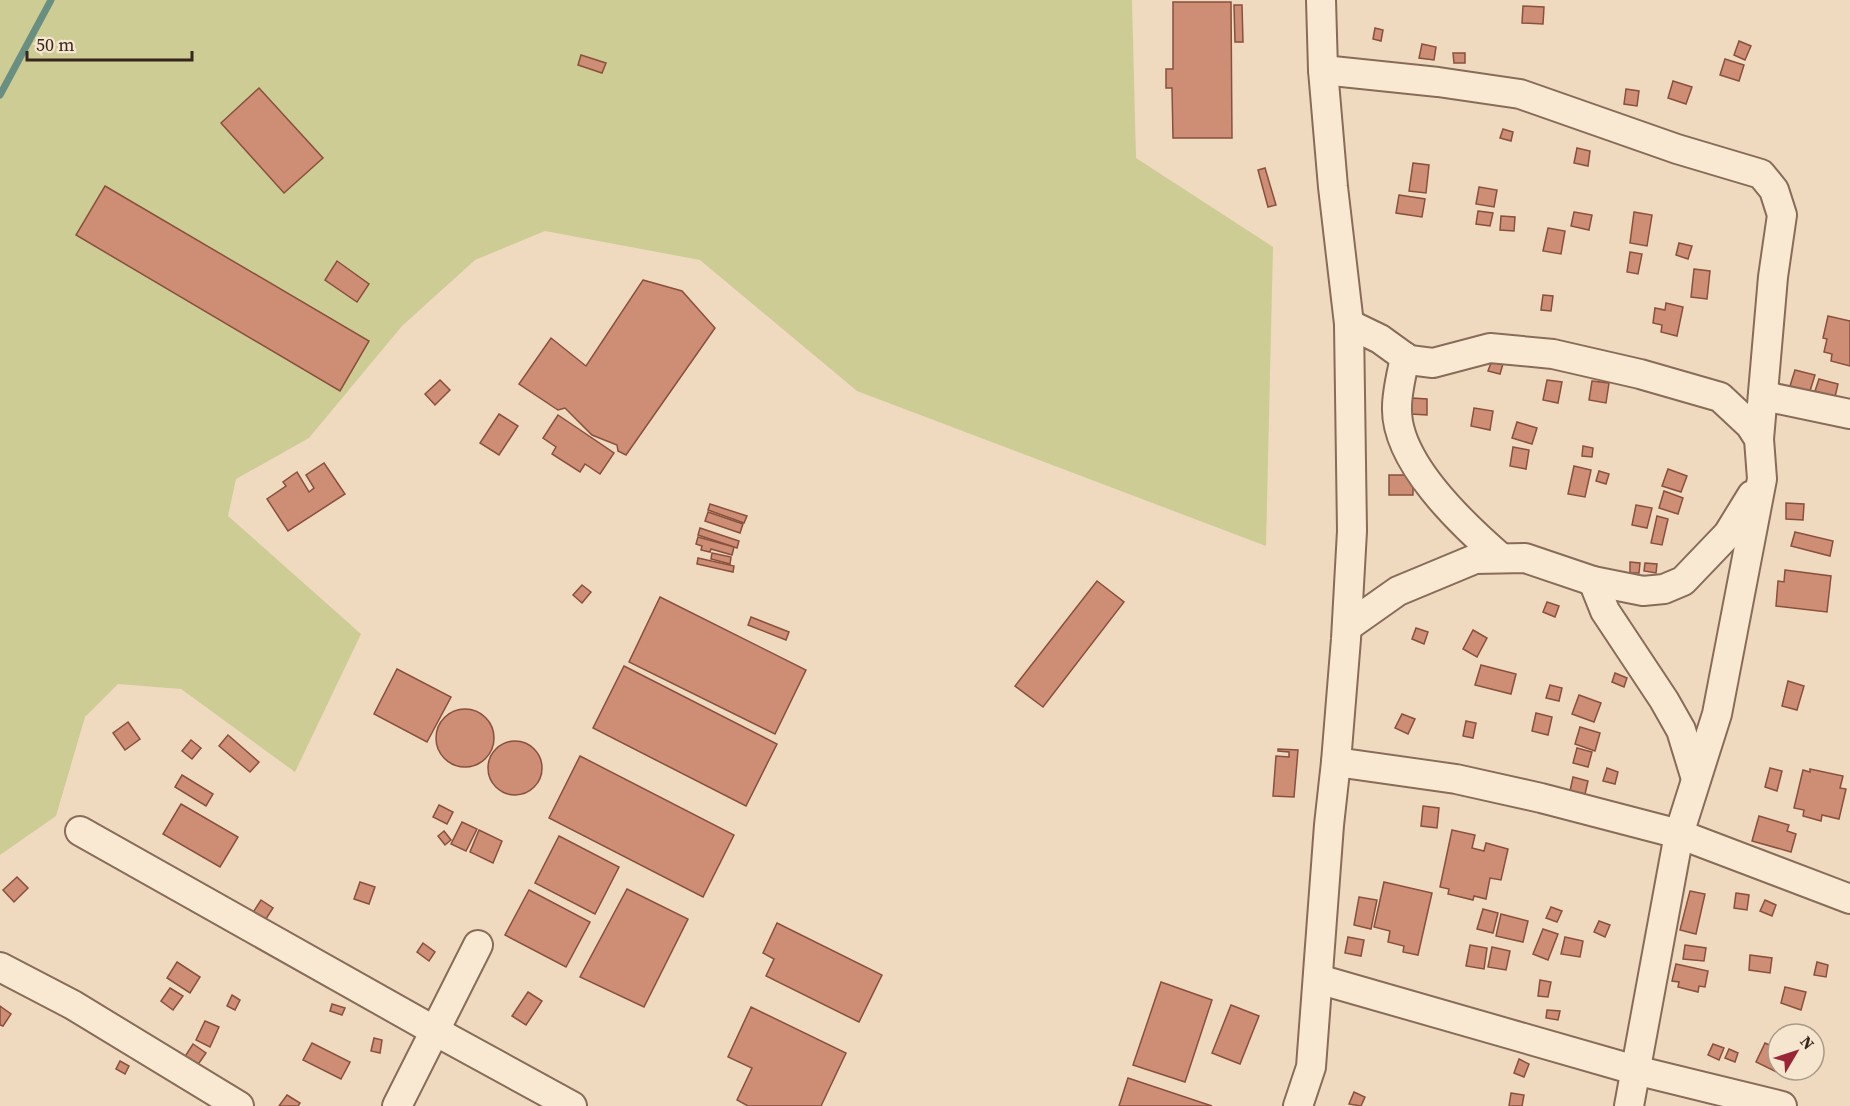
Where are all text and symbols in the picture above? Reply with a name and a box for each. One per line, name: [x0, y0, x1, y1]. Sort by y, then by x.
scale bar: [27, 24, 192, 62]
text: 50 m: [36, 32, 74, 57]
north arrow: [1766, 1022, 1826, 1082]
text: N: [1795, 1031, 1820, 1054]

